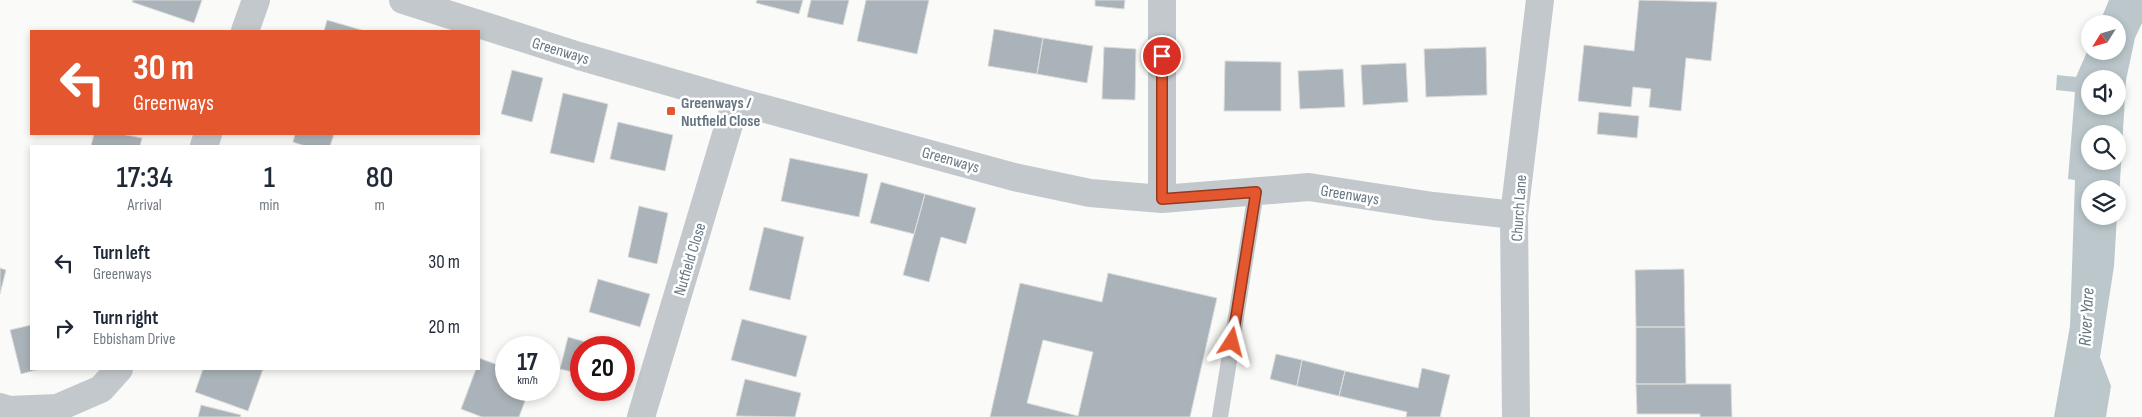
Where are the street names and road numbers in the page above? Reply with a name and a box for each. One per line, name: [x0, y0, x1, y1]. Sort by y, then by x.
street label: Greenways: [530, 34, 592, 69]
street label: Greenways: [920, 143, 982, 178]
street label: Church Lane: [1508, 174, 1531, 242]
street label: Greenways: [1319, 181, 1381, 210]
street label: Nutfield Close: [670, 221, 710, 298]

